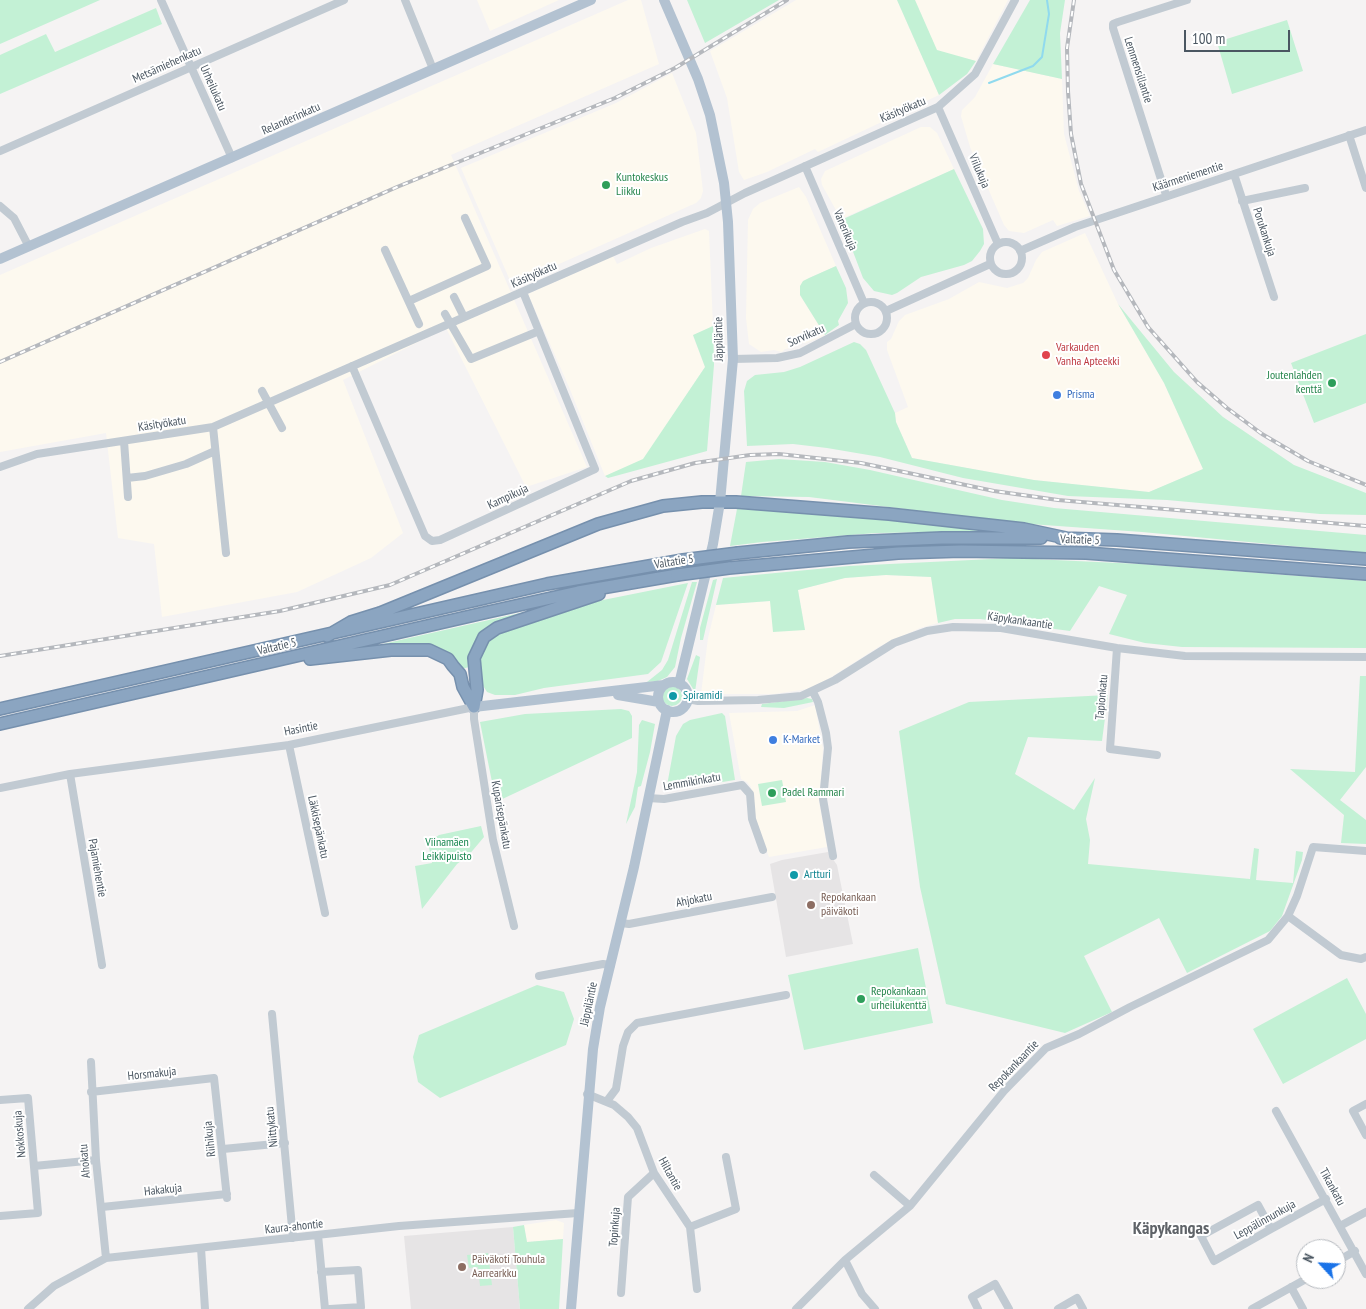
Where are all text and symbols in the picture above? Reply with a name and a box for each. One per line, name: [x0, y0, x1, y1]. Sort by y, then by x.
scale bar: [1186, 20, 1292, 52]
text: 100 m: [1192, 29, 1225, 48]
street label: Lemmensillantie: [1121, 35, 1155, 105]
street label: Metsämiehenkatu: [130, 43, 204, 87]
street label: Urheilukatu: [197, 63, 229, 113]
street label: Käsityökatu: [878, 94, 928, 126]
street label: Relanderinkatu: [260, 100, 322, 138]
street label: Viilukuja: [965, 152, 993, 190]
street label: Käärmeniementie: [1151, 159, 1225, 195]
place label: Kuntokeskus Liikku: [616, 171, 668, 199]
marker: Kuntokeskus Liikku: [600, 179, 612, 191]
street label: Porukankuja: [1249, 206, 1279, 258]
street label: Vanerikuja: [830, 207, 860, 253]
street label: Käsityökatu: [509, 259, 559, 291]
street label: Jäppiläntie: [711, 317, 727, 361]
street label: Sorvikatu: [785, 322, 827, 350]
place label: Varkauden Vanha Apteekki: [1056, 341, 1120, 369]
marker: Varkauden Vanha Apteekki: [1040, 349, 1052, 361]
place label: Joutenlahden kenttä: [1267, 369, 1322, 397]
marker: Joutenlahden kenttä: [1326, 377, 1338, 389]
place label: Prisma: [1067, 388, 1095, 402]
marker: Prisma: [1051, 389, 1063, 401]
street label: Käsityökatu: [137, 413, 187, 435]
street label: Kampikuja: [485, 481, 531, 513]
street label: Valtatie 5: [1060, 532, 1100, 548]
street label: Valtatie 5: [653, 552, 695, 572]
street label: Käpykankaantie: [987, 609, 1053, 633]
street label: Valtatie 5: [256, 636, 298, 658]
street label: Tapionkatu: [1093, 674, 1111, 720]
place label: Spiramidi: [683, 689, 722, 703]
marker: Spiramidi: [667, 690, 679, 702]
street label: Hasintie: [283, 719, 319, 739]
place label: K-Market: [783, 733, 820, 747]
marker: K-Market: [767, 734, 779, 746]
street label: Lemmikinkatu: [662, 770, 722, 794]
street label: Kuparisepänkatu: [488, 780, 514, 850]
place label: Padel Rammari: [782, 786, 844, 800]
marker: Padel Rammari: [766, 787, 778, 799]
street label: Läkkisepänkatu: [304, 794, 332, 860]
park label: Viinamäen Leikkipuisto: [422, 836, 472, 864]
street label: Pajamiehentie: [85, 838, 109, 898]
place label: Artturi: [804, 868, 831, 882]
marker: Artturi: [788, 869, 800, 881]
street label: Ahjokatu: [675, 889, 713, 911]
place label: Repokankaan päiväkoti: [821, 891, 876, 919]
marker: Repokankaan päiväkoti: [805, 899, 817, 911]
street label: Jäppiläntie: [577, 981, 601, 1027]
place label: Repokankaan urheilukenttä: [871, 985, 926, 1013]
marker: Repokankaan urheilukenttä: [855, 993, 867, 1005]
street label: Repokankaantie: [986, 1037, 1042, 1095]
street label: Horsmakuja: [127, 1064, 177, 1084]
street label: Niittykatu: [263, 1106, 281, 1148]
street label: Nokkoskuja: [11, 1110, 29, 1158]
street label: Riihikuja: [201, 1120, 219, 1158]
street label: Ahokatu: [76, 1143, 94, 1179]
street label: Hiltantie: [655, 1155, 685, 1193]
street label: Tikankatu: [1316, 1166, 1348, 1208]
street label: Hakakuja: [143, 1181, 183, 1199]
street label: Leppälinnunkuja: [1232, 1197, 1298, 1243]
street label: Topinkuja: [606, 1207, 624, 1247]
street label: Kaura-ahontie: [264, 1217, 324, 1237]
district label: Käpykangas: [1133, 1218, 1209, 1240]
north arrow: [1296, 1239, 1346, 1289]
text: N: [1299, 1251, 1318, 1265]
place label: Päiväkoti Touhula Aarrearkku: [472, 1253, 545, 1281]
marker: Päiväkoti Touhula Aarrearkku: [456, 1261, 468, 1273]

